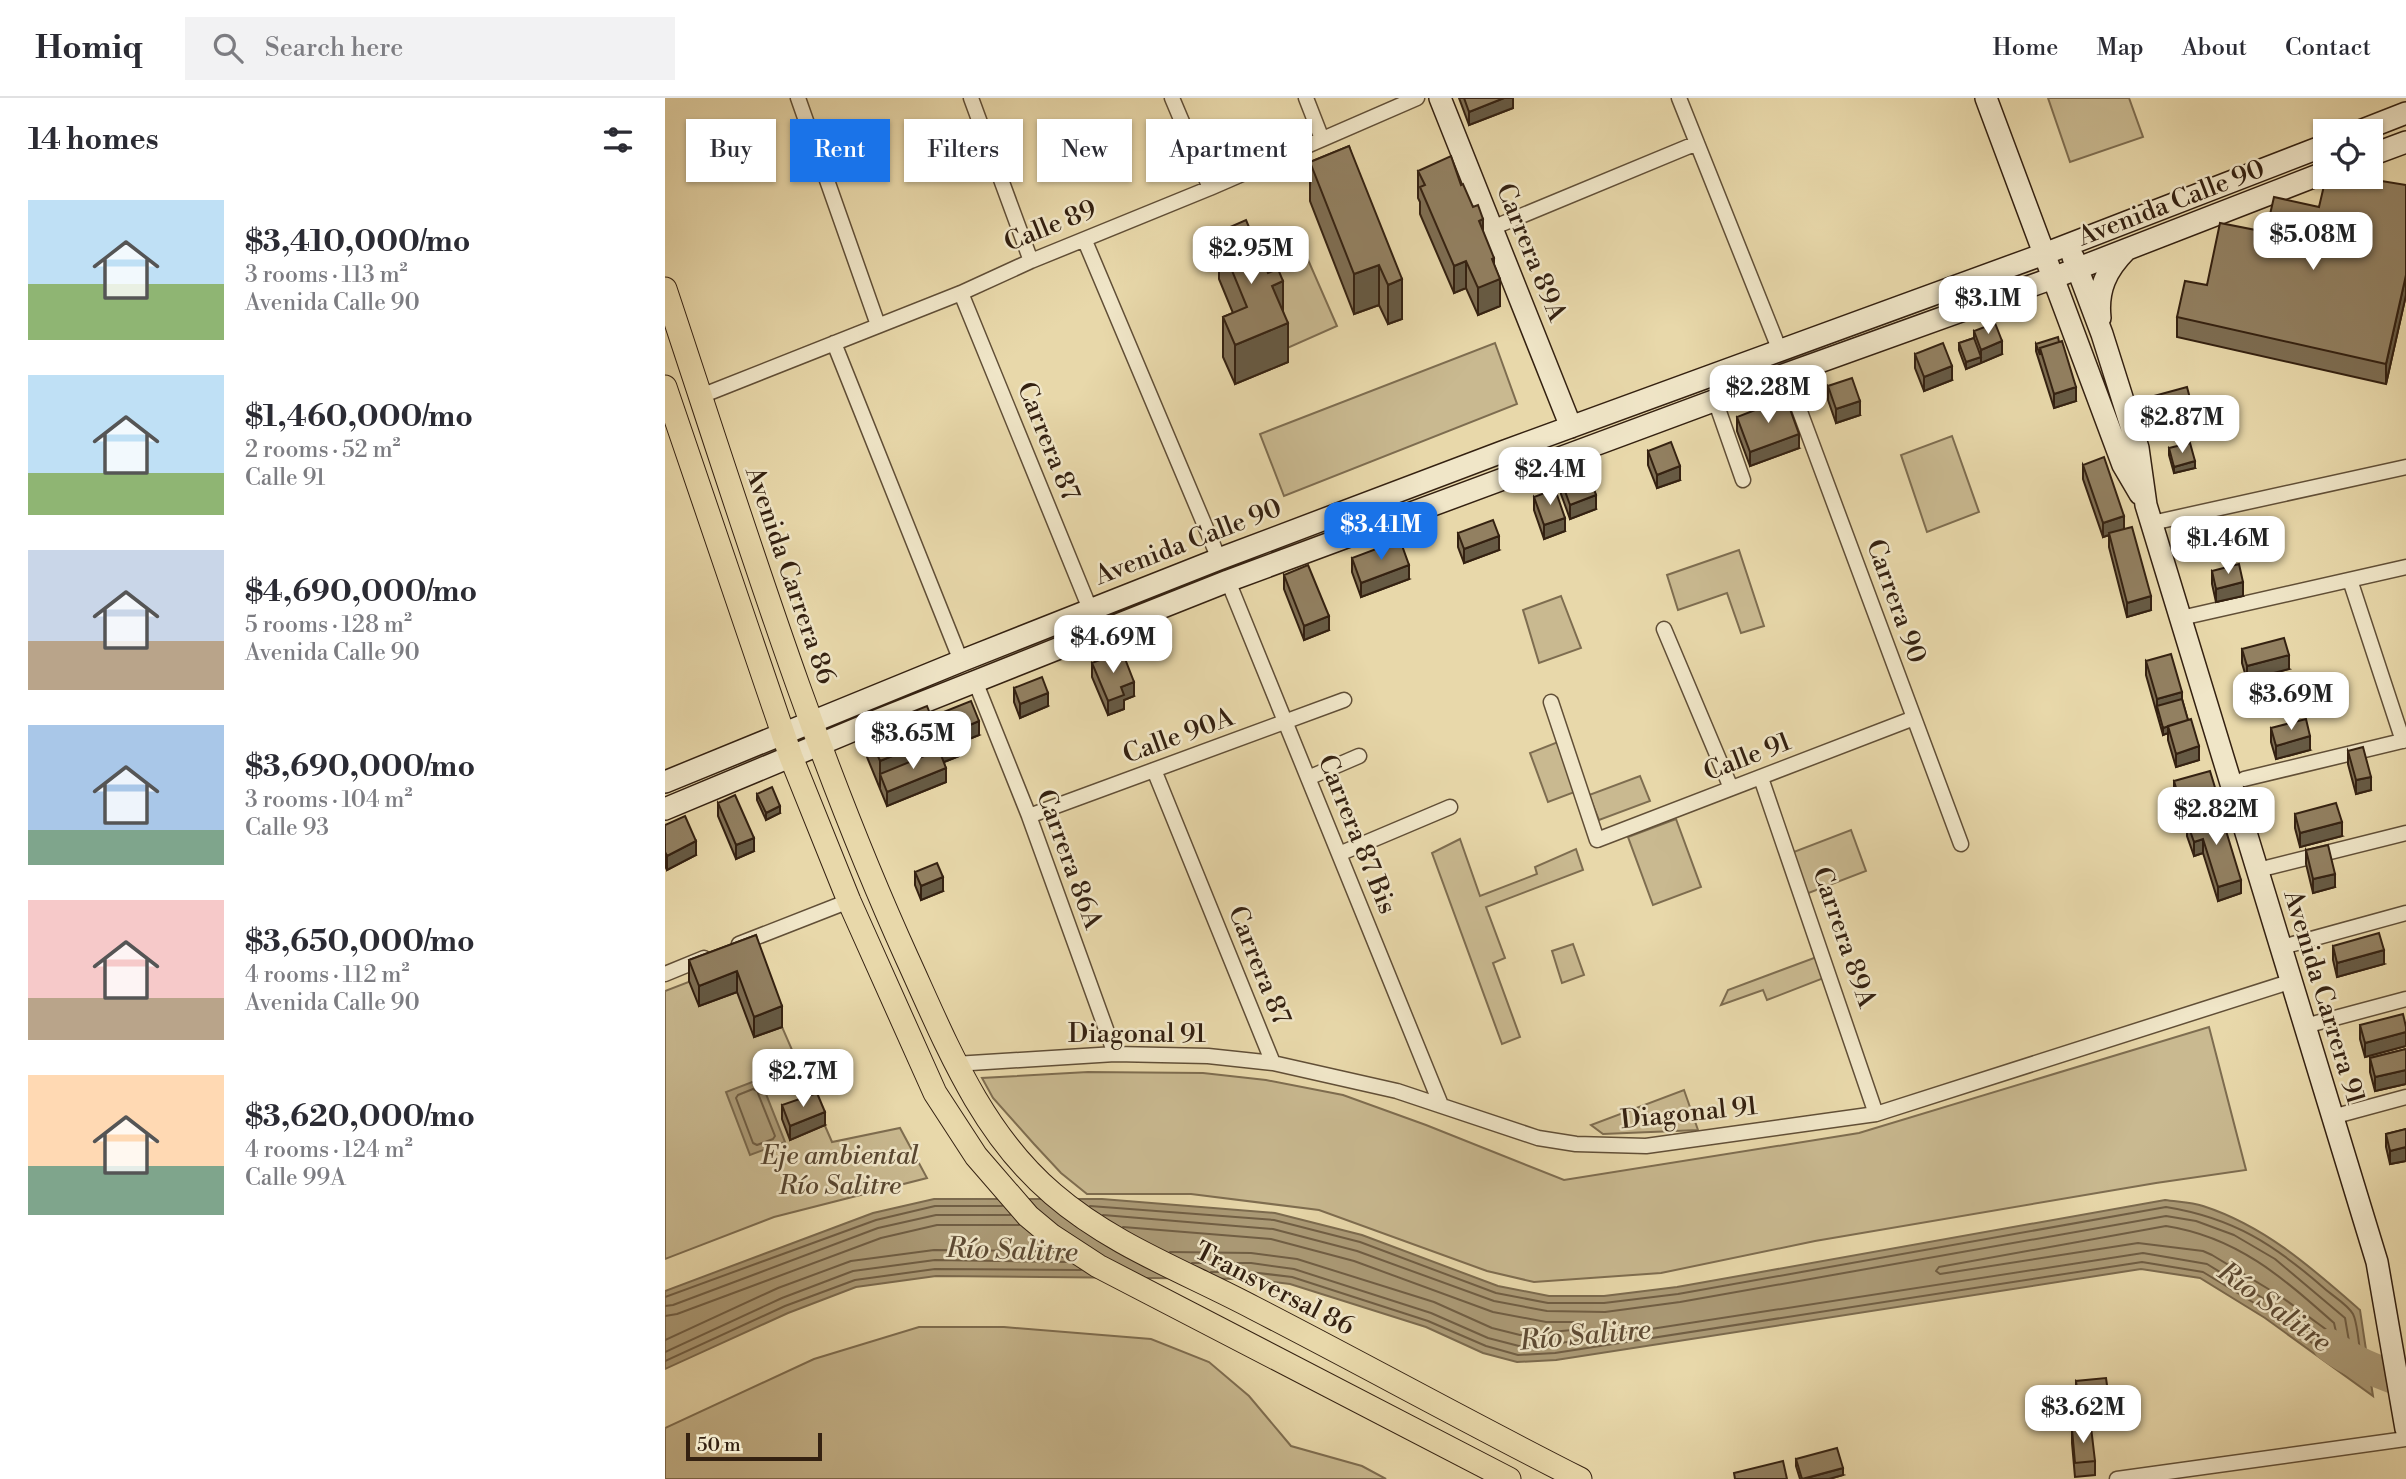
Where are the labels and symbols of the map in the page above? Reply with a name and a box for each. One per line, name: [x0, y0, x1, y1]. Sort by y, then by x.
street label: Avenida Calle 90: [2072, 153, 2269, 254]
street label: Carrera 89A: [1489, 179, 1574, 327]
street label: Calle 89: [1000, 193, 1101, 259]
pin: $5.08M: [2256, 212, 2370, 272]
pin: $2.95M: [1194, 226, 1308, 286]
pin: $3.1M: [1939, 276, 2037, 336]
pin: $2.28M: [1711, 366, 1825, 425]
street label: Carrera 87: [1010, 377, 1086, 505]
pin: $2.87M: [2125, 396, 2239, 455]
pin: $2.4M: [1501, 448, 1599, 507]
street label: Avenida Carrera 86: [738, 461, 842, 688]
street label: Avenida Calle 90: [1089, 492, 1286, 593]
pin: $3.41M: [1324, 503, 1438, 562]
pin: $1.46M: [2171, 517, 2285, 576]
street label: Carrera 90: [1859, 535, 1933, 668]
pin: $4.69M: [1056, 616, 1170, 675]
pin: $3.69M: [2234, 672, 2348, 732]
street label: Calle 90A: [1118, 701, 1239, 771]
pin: $3.65M: [856, 712, 970, 771]
street label: Calle 91: [1699, 726, 1796, 788]
street label: Carrera 87 Bis: [1311, 750, 1404, 919]
street label: Carrera 86A: [1029, 785, 1109, 935]
pin: $2.82M: [2159, 788, 2273, 847]
street label: Carrera 89A: [1805, 863, 1883, 1013]
street label: Avenida Carrera 91: [2276, 885, 2372, 1108]
street label: Carrera 87: [1221, 901, 1297, 1029]
street label: Diagonal 91: [1068, 1018, 1206, 1050]
pin: $2.7M: [754, 1049, 852, 1109]
street label: Diagonal 91: [1619, 1090, 1759, 1136]
park label: Eje ambiental Río Salitre: [760, 1140, 919, 1202]
water label: Río Salitre: [944, 1231, 1078, 1270]
street label: Transversal 86: [1189, 1235, 1360, 1343]
water label: Río Salitre: [2210, 1254, 2338, 1360]
water label: Río Salitre: [1517, 1312, 1652, 1359]
pin: $3.62M: [2026, 1386, 2140, 1445]
scale bar: [686, 1430, 823, 1462]

